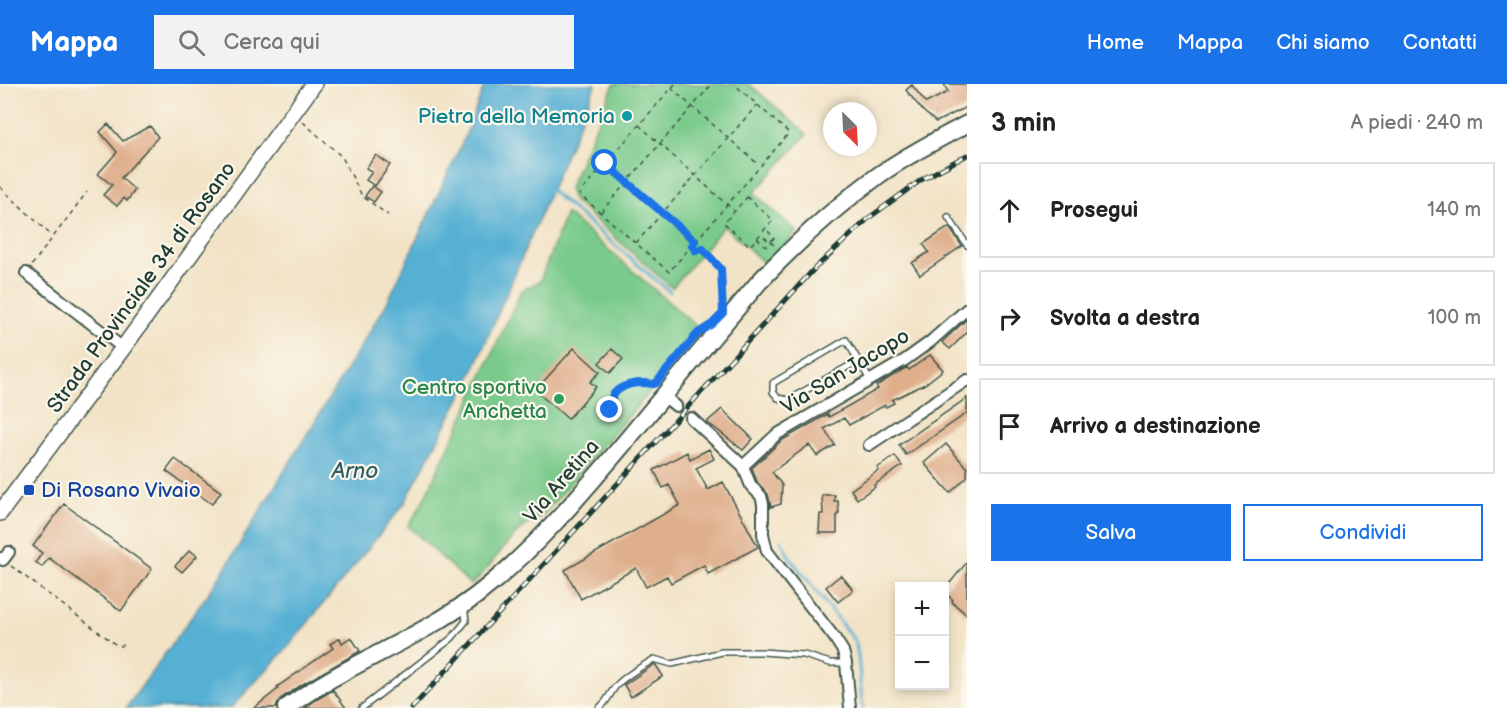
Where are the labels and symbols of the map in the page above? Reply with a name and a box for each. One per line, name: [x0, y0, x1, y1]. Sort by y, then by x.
north arrow: [823, 102, 877, 156]
place label: Pietra della Memoria: [418, 104, 615, 129]
marker: Pietra della Memoria: [620, 109, 634, 123]
route start: [591, 149, 617, 175]
street label: Strada Provinciale 34 di Rosano: [42, 157, 241, 418]
street label: Via San Jacopo: [776, 323, 914, 420]
place label: Centro sportivo Anchetta: [402, 375, 547, 424]
marker: Centro sportivo Anchetta: [552, 392, 566, 406]
route end: [596, 396, 622, 422]
street label: Via Aretina: [518, 434, 605, 528]
water label: Arno: [331, 458, 378, 485]
place label: Di Rosano Vivaio: [41, 478, 201, 503]
marker: Di Rosano Vivaio: [22, 483, 36, 497]

